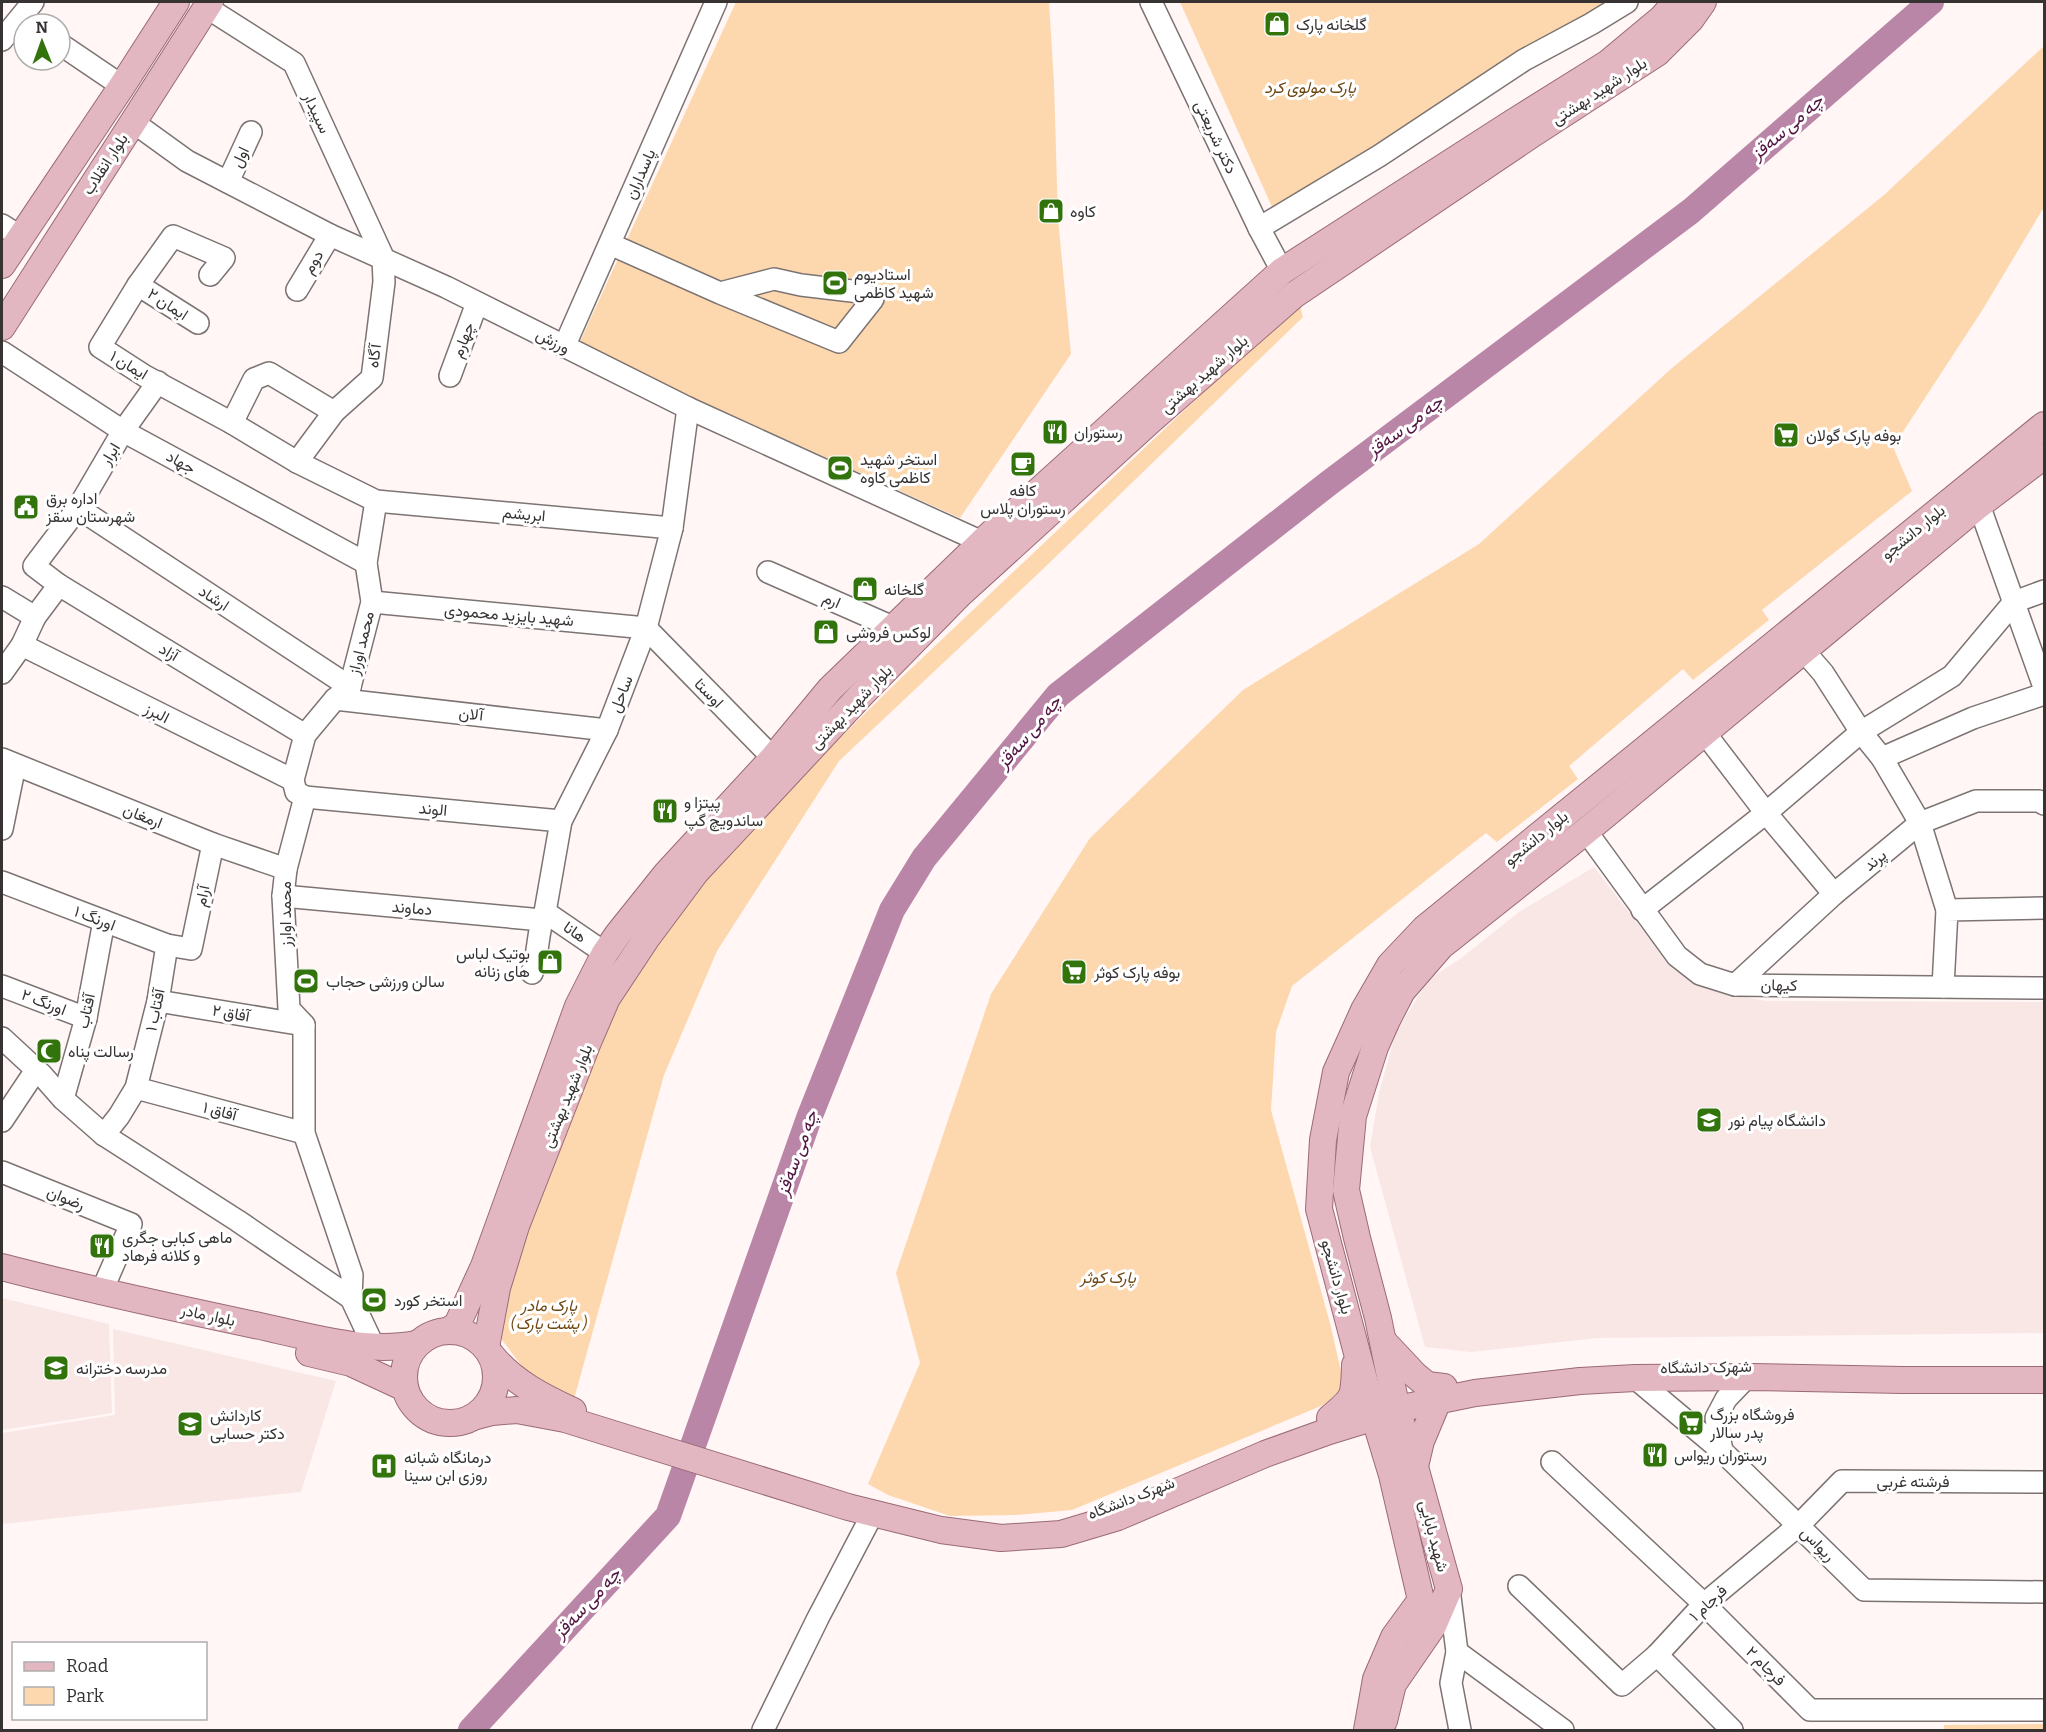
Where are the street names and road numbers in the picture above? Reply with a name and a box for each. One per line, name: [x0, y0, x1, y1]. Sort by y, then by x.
street label: بلوار شهید بهشتی: [1548, 53, 1651, 130]
street label: سپیدار: [297, 89, 335, 137]
street label: دکتر شریعتی: [1190, 97, 1241, 177]
street label: بلوار انقلاب: [78, 130, 133, 199]
street label: اول: [227, 143, 254, 171]
street label: پاسداران: [621, 146, 661, 203]
street label: دوم: [299, 247, 328, 278]
street label: ایمان ۲: [144, 284, 192, 324]
street label: چهارم: [448, 319, 480, 361]
street label: ورزش: [532, 324, 573, 358]
street label: بلوار شهید بهشتی: [1156, 331, 1252, 418]
street label: آگاه: [363, 342, 385, 369]
street label: ایمان ۱: [107, 346, 151, 384]
street label: ابرار: [95, 439, 125, 470]
street label: جهاد: [163, 446, 199, 479]
street label: بلوار دانشجو: [1877, 500, 1949, 564]
street label: ابریشم: [502, 503, 546, 526]
street label: ارشاد: [195, 581, 233, 616]
street label: ارم: [820, 588, 844, 613]
street label: شهید بایزید محمودی: [443, 600, 575, 631]
street label: محمد اوراز: [344, 609, 379, 678]
street label: آزاد: [155, 639, 183, 667]
street label: بلوار شهید بهشتی: [806, 661, 897, 754]
street label: ساحل: [605, 673, 638, 716]
street label: اوستا: [690, 674, 728, 712]
street label: البرز: [140, 698, 173, 728]
street label: آلان: [458, 703, 486, 725]
street label: الوند: [418, 798, 448, 821]
street label: ارمغان: [120, 800, 165, 833]
street label: بلوار دانشجو: [1500, 806, 1572, 870]
street label: پرند: [1860, 845, 1891, 876]
street label: محمد اوارز: [276, 881, 296, 948]
street label: آرام: [190, 882, 215, 909]
street label: دماوند: [391, 897, 433, 920]
street label: اورنگ ۱: [71, 901, 118, 935]
street label: هانا: [560, 917, 590, 947]
street label: کیهان: [1760, 975, 1798, 996]
street label: اورنگ ۲: [19, 985, 69, 1020]
street label: آفتاب ۱: [141, 986, 169, 1033]
street label: آفتاب: [73, 990, 99, 1030]
street label: آفاق ۲: [211, 1000, 253, 1026]
street label: بلوار شهید بهشتی: [538, 1042, 597, 1151]
street label: آفاق ۱: [201, 1097, 240, 1125]
street label: رضوان: [44, 1182, 88, 1215]
street label: بلوار دانشجو: [1316, 1237, 1357, 1317]
street label: بلوار مادر: [178, 1300, 237, 1331]
street label: شهرک دانشگاه: [1660, 1357, 1752, 1378]
street label: فرشته غربی: [1876, 1472, 1950, 1492]
street label: شهرک دانشگاه: [1085, 1473, 1178, 1524]
street label: شهید بابایی: [1414, 1498, 1453, 1574]
street label: ریواس: [1796, 1523, 1839, 1566]
street label: فرجام ۱: [1685, 1581, 1731, 1626]
street label: فرجام ۲: [1742, 1642, 1790, 1690]

